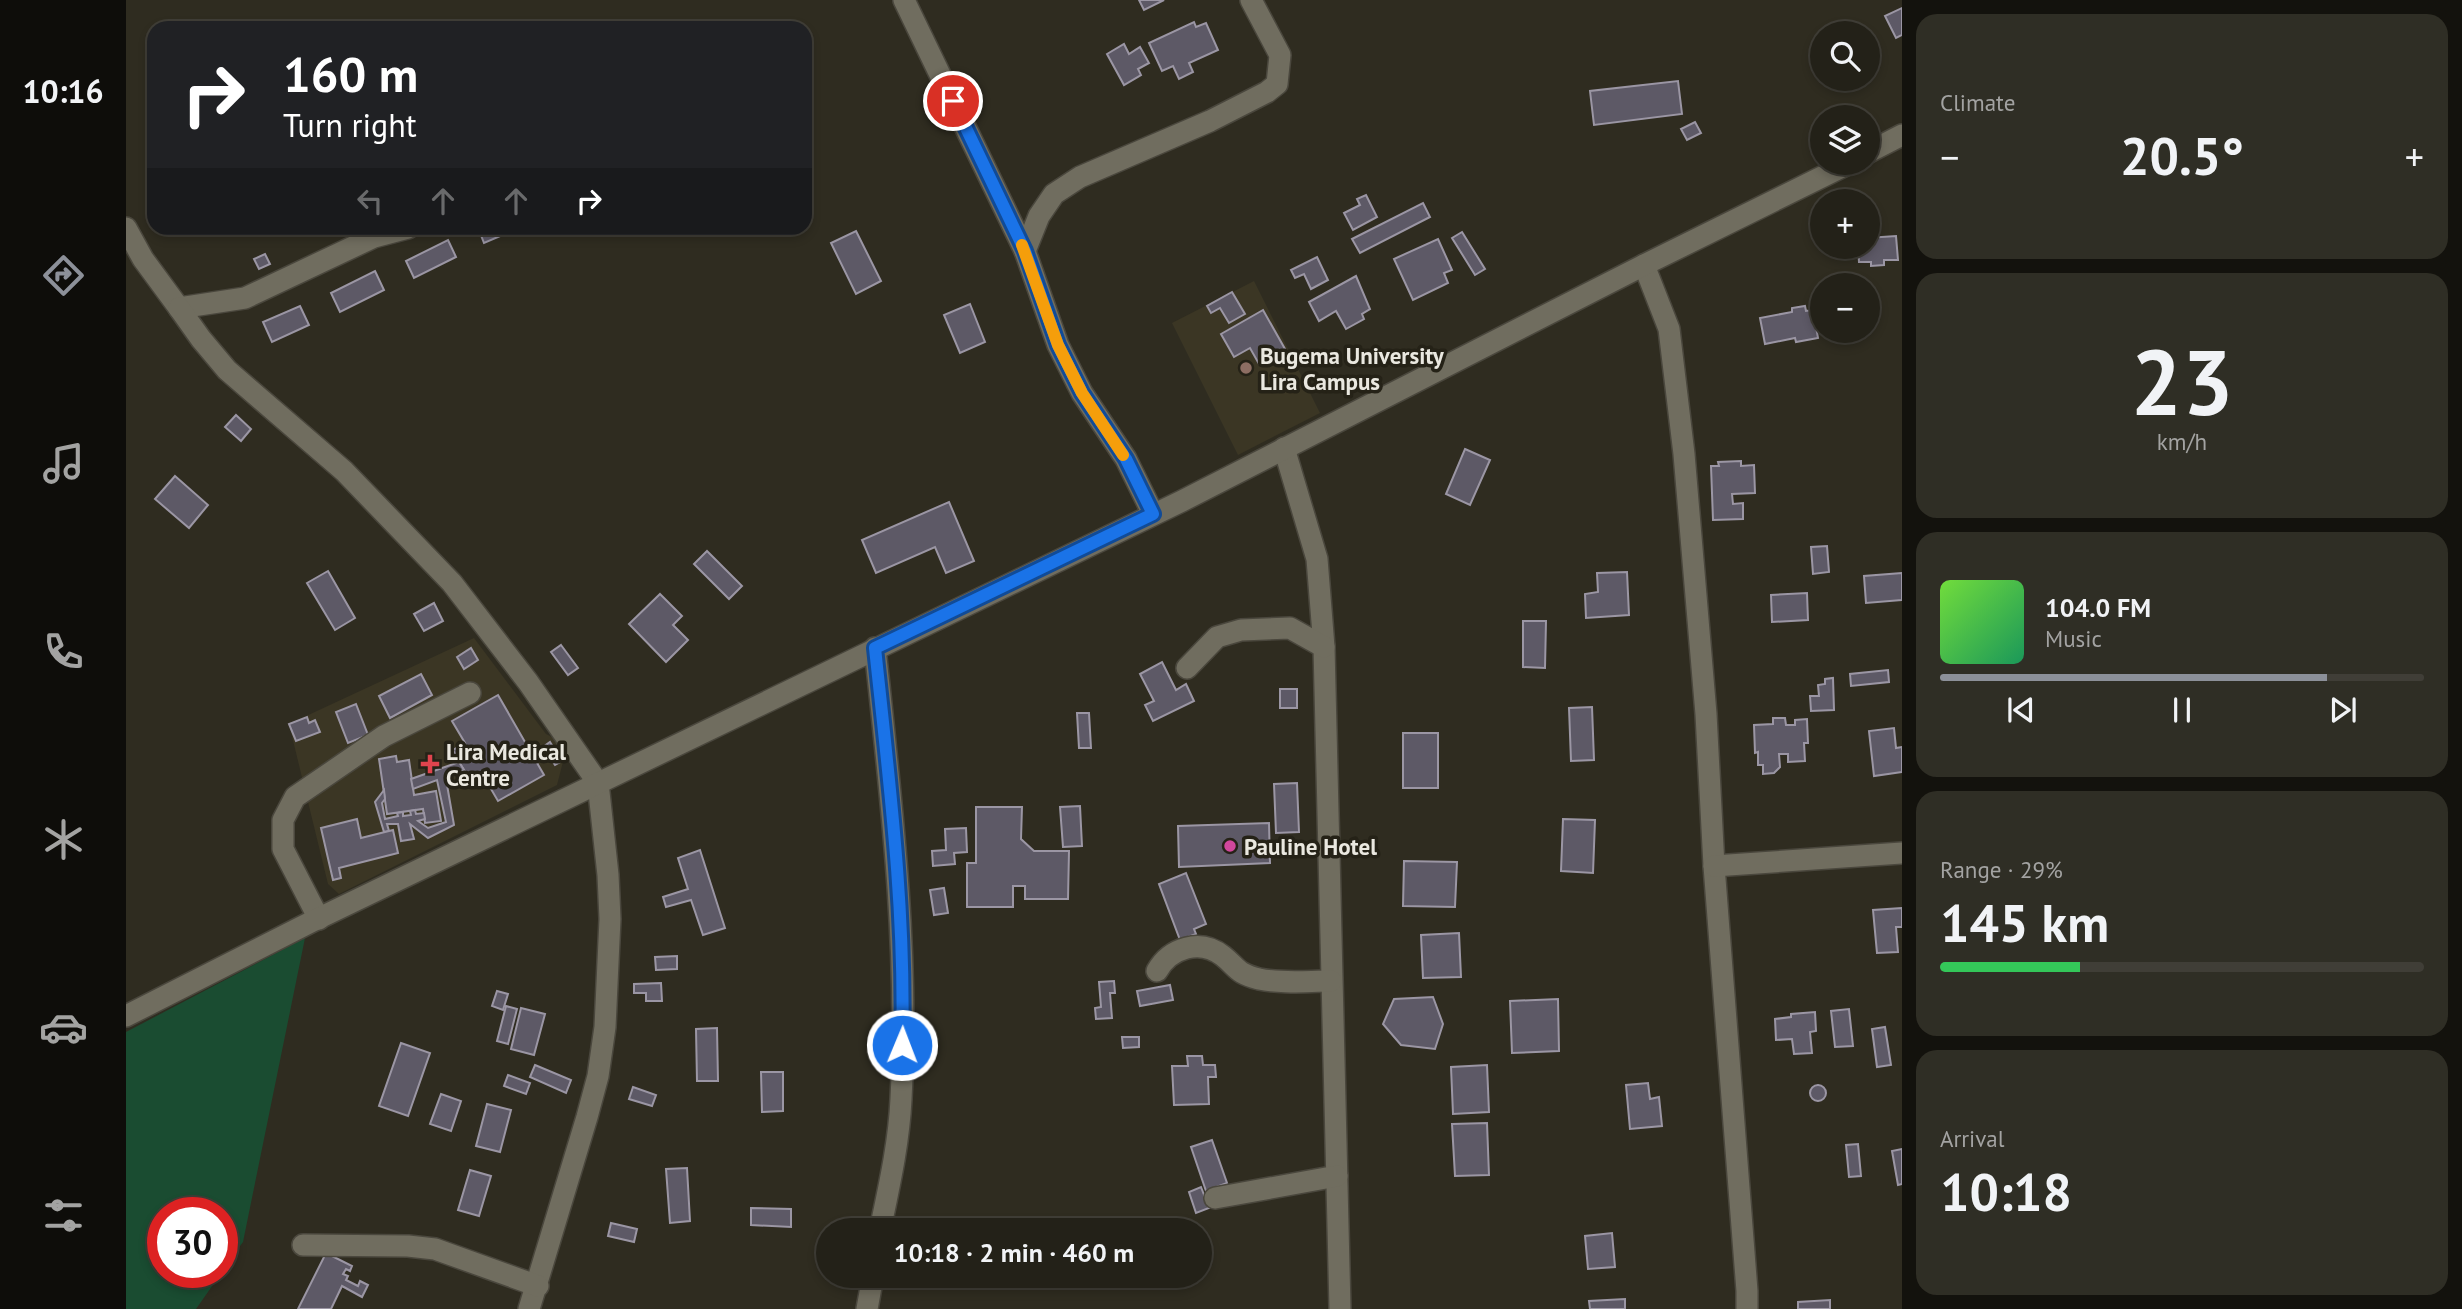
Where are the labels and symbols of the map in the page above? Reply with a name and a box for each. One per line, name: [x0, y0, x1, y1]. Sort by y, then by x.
pin: [923, 71, 983, 131]
place label: Bugema University Lira Campus: [1260, 341, 1445, 396]
marker: Bugema University Lira Campus: [1238, 360, 1254, 376]
place label: Lira Medical Centre: [446, 737, 566, 792]
marker: Lira Medical Centre: [420, 754, 440, 774]
place label: Pauline Hotel: [1244, 832, 1377, 861]
marker: Pauline Hotel: [1222, 838, 1238, 854]
position arrow: [865, 1008, 939, 1082]
speed limit sign: 30: [147, 1197, 238, 1288]

